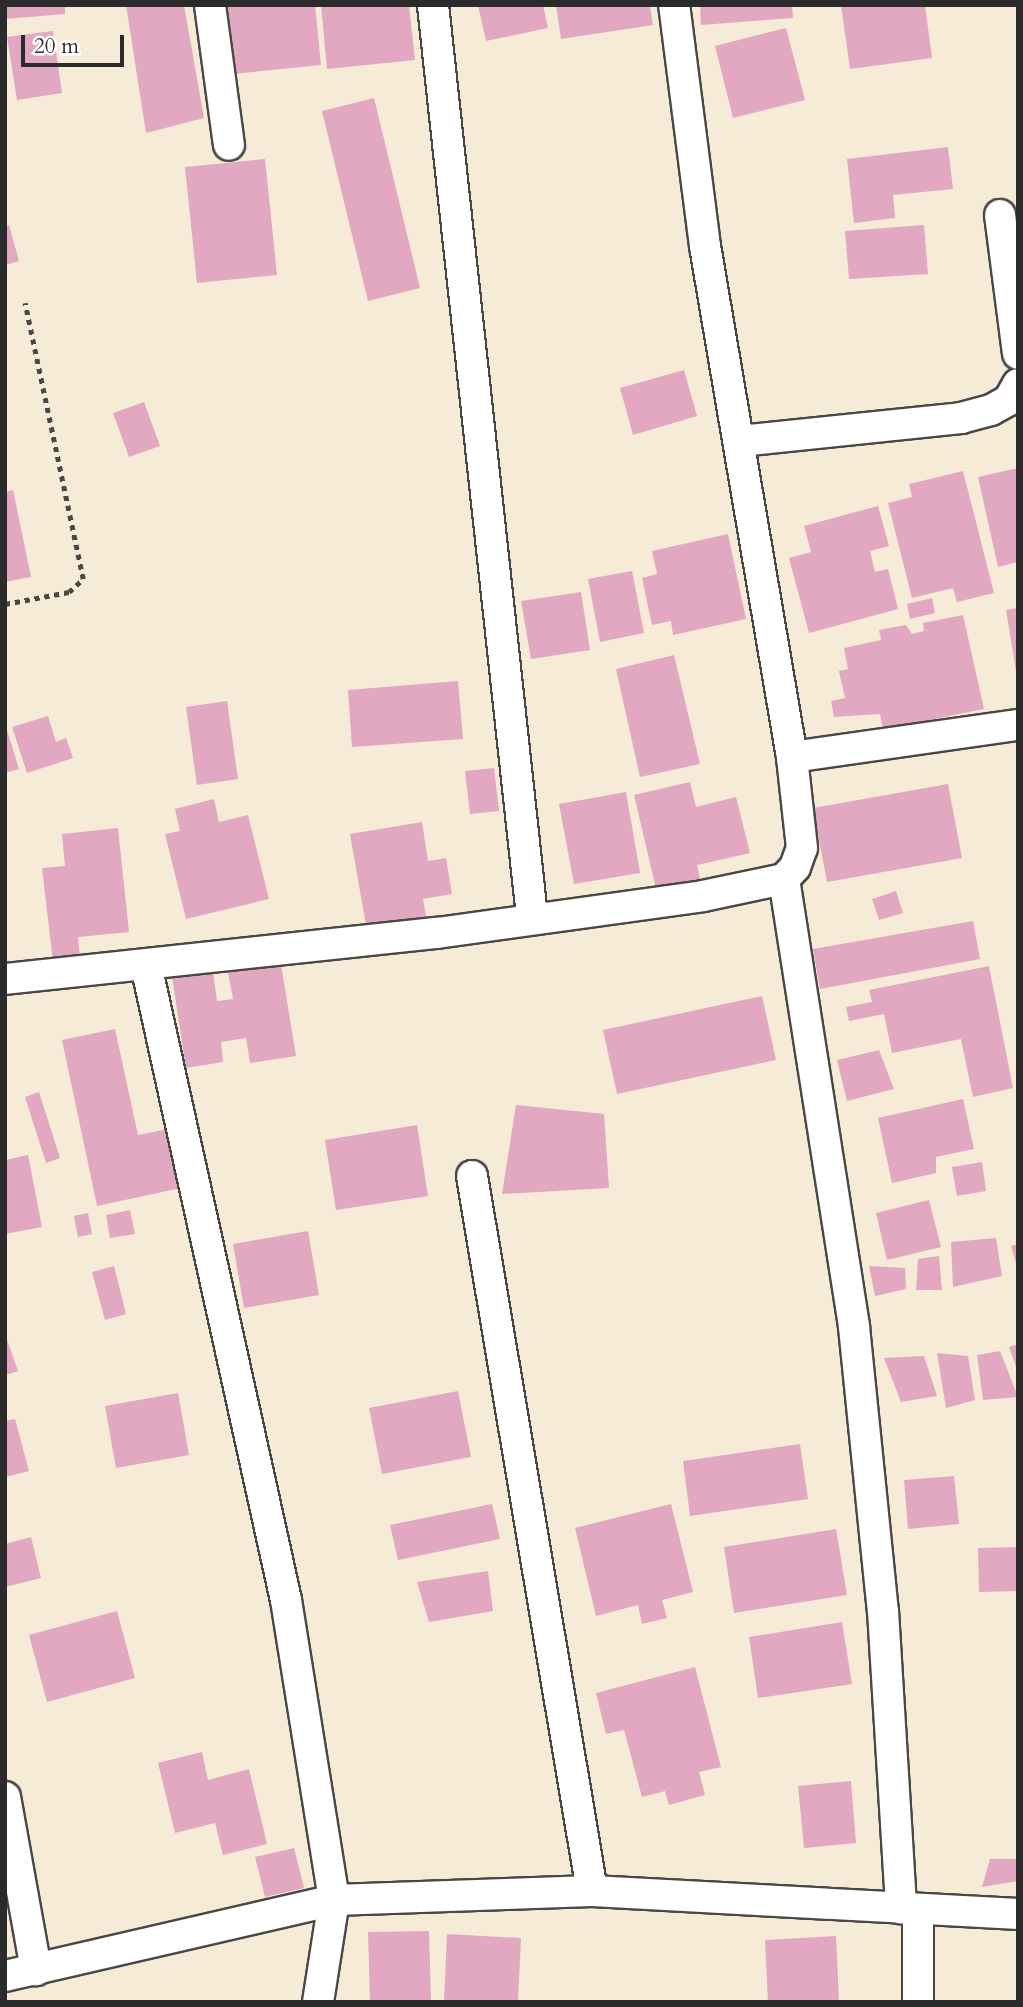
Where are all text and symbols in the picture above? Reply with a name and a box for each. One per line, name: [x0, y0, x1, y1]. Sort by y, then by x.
scale bar: [24, 21, 128, 65]
text: 20 m: [34, 32, 79, 61]

